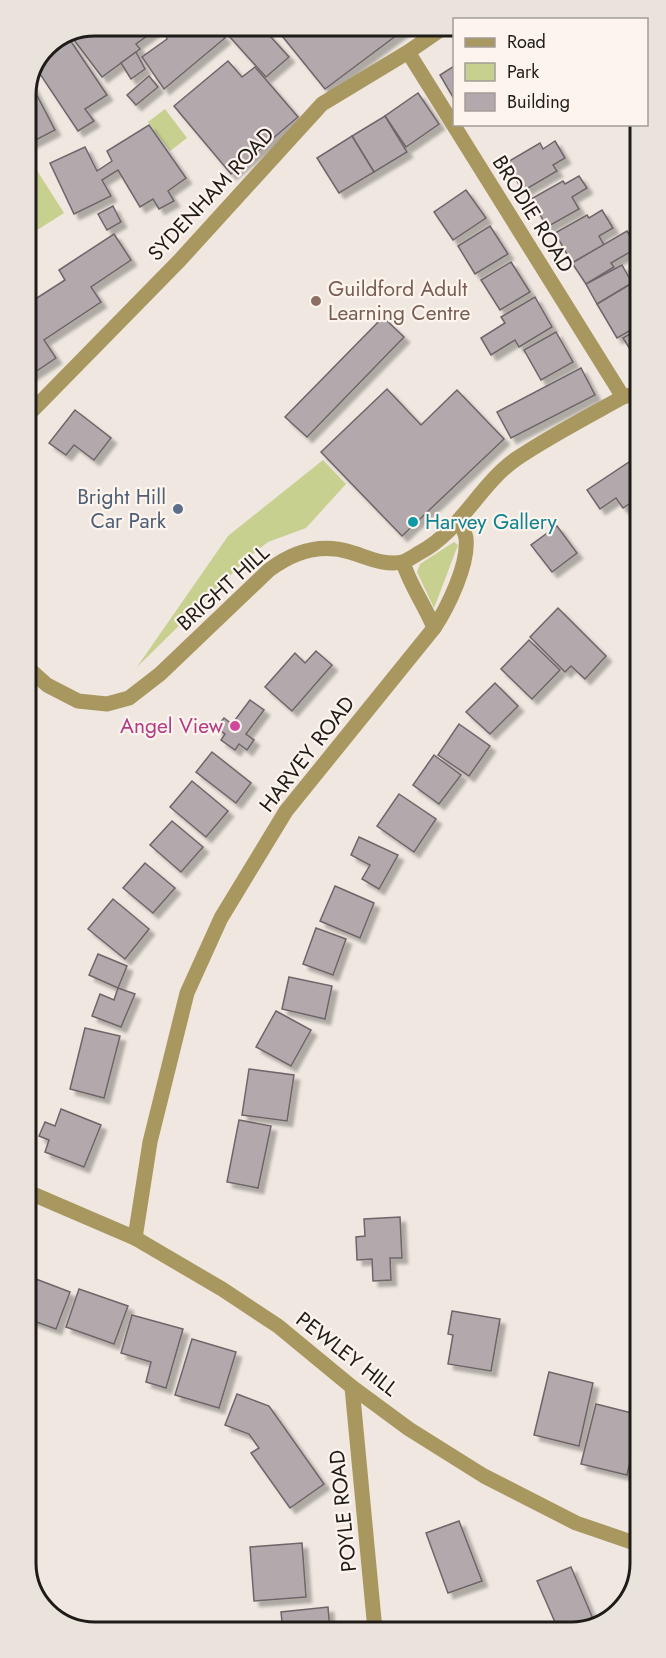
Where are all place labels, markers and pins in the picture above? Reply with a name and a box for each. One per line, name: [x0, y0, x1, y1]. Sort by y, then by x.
place label: Guildford Adult Learning Centre: [328, 274, 471, 328]
marker: Guildford Adult Learning Centre: [309, 294, 323, 308]
place label: Bright Hill Car Park: [77, 482, 167, 536]
marker: Bright Hill Car Park: [171, 502, 185, 516]
place label: Harvey Gallery: [425, 507, 558, 537]
marker: Harvey Gallery: [406, 515, 420, 529]
place label: Angel View: [120, 711, 224, 741]
marker: Angel View: [228, 719, 242, 733]

